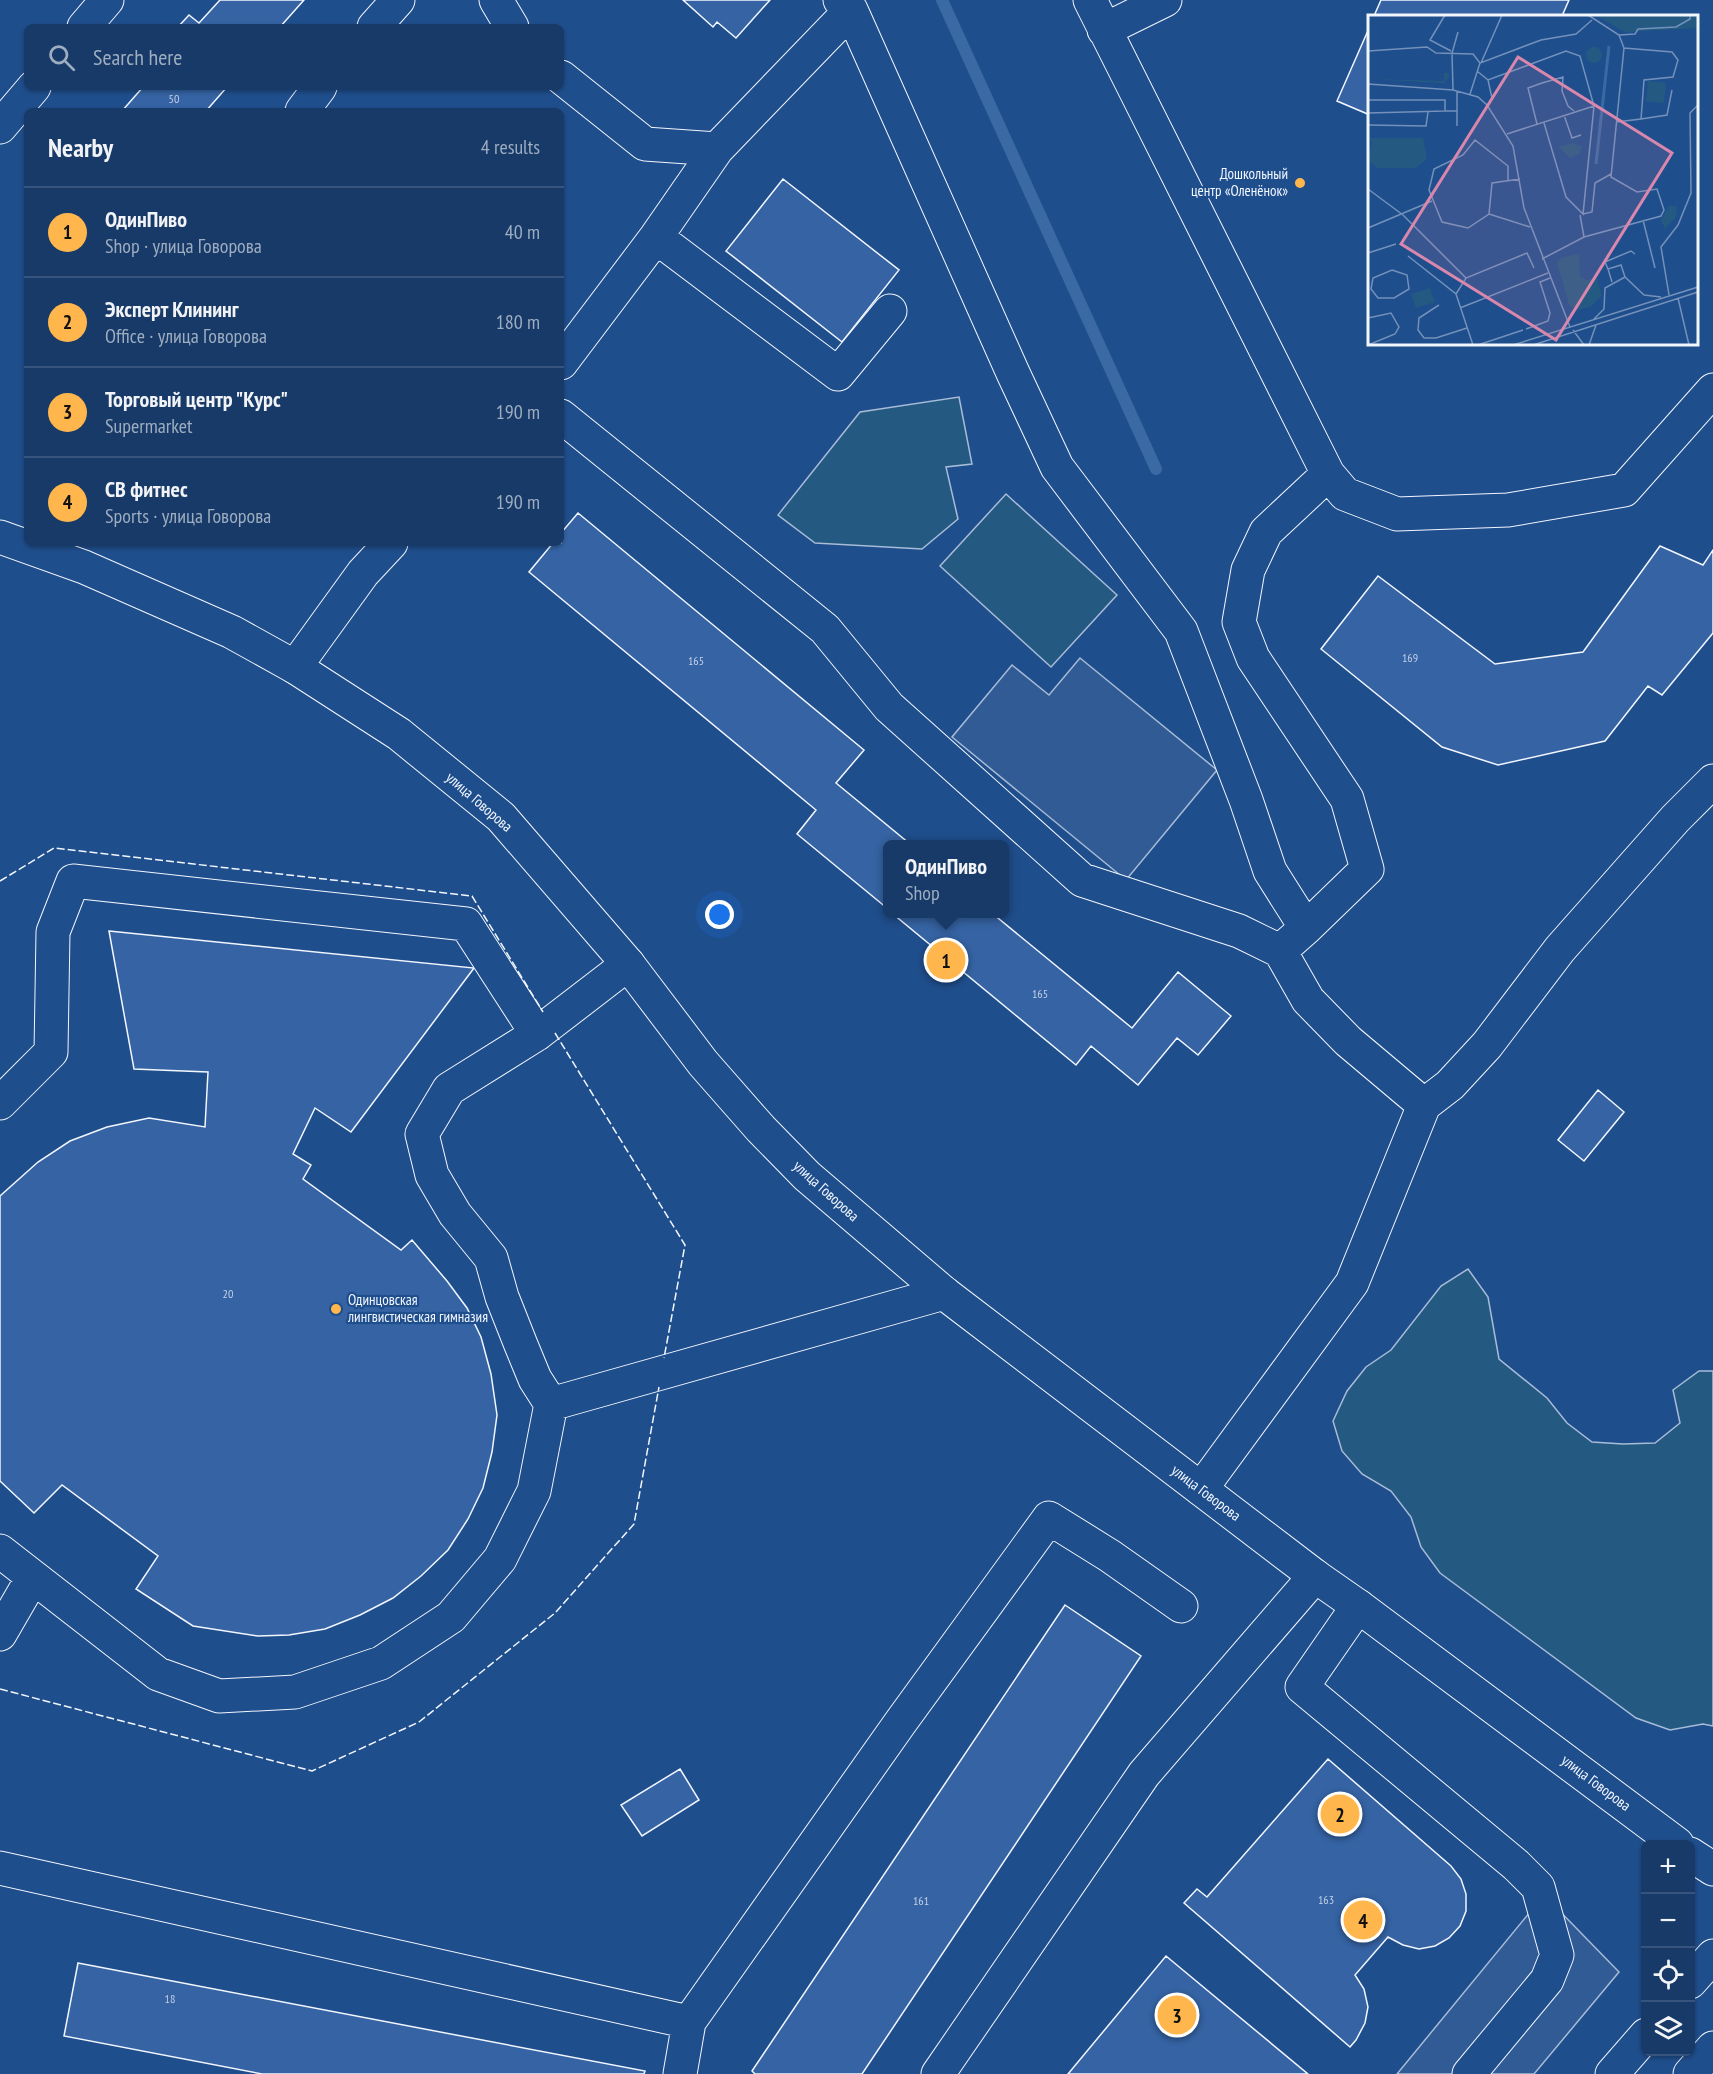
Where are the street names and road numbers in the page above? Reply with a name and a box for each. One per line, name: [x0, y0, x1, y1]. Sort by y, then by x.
street label: улица Говорова: [442, 768, 517, 836]
street label: улица Говорова: [790, 1156, 863, 1225]
street label: улица Говорова: [1168, 1460, 1245, 1525]
street label: улица Говорова: [1558, 1750, 1635, 1815]

